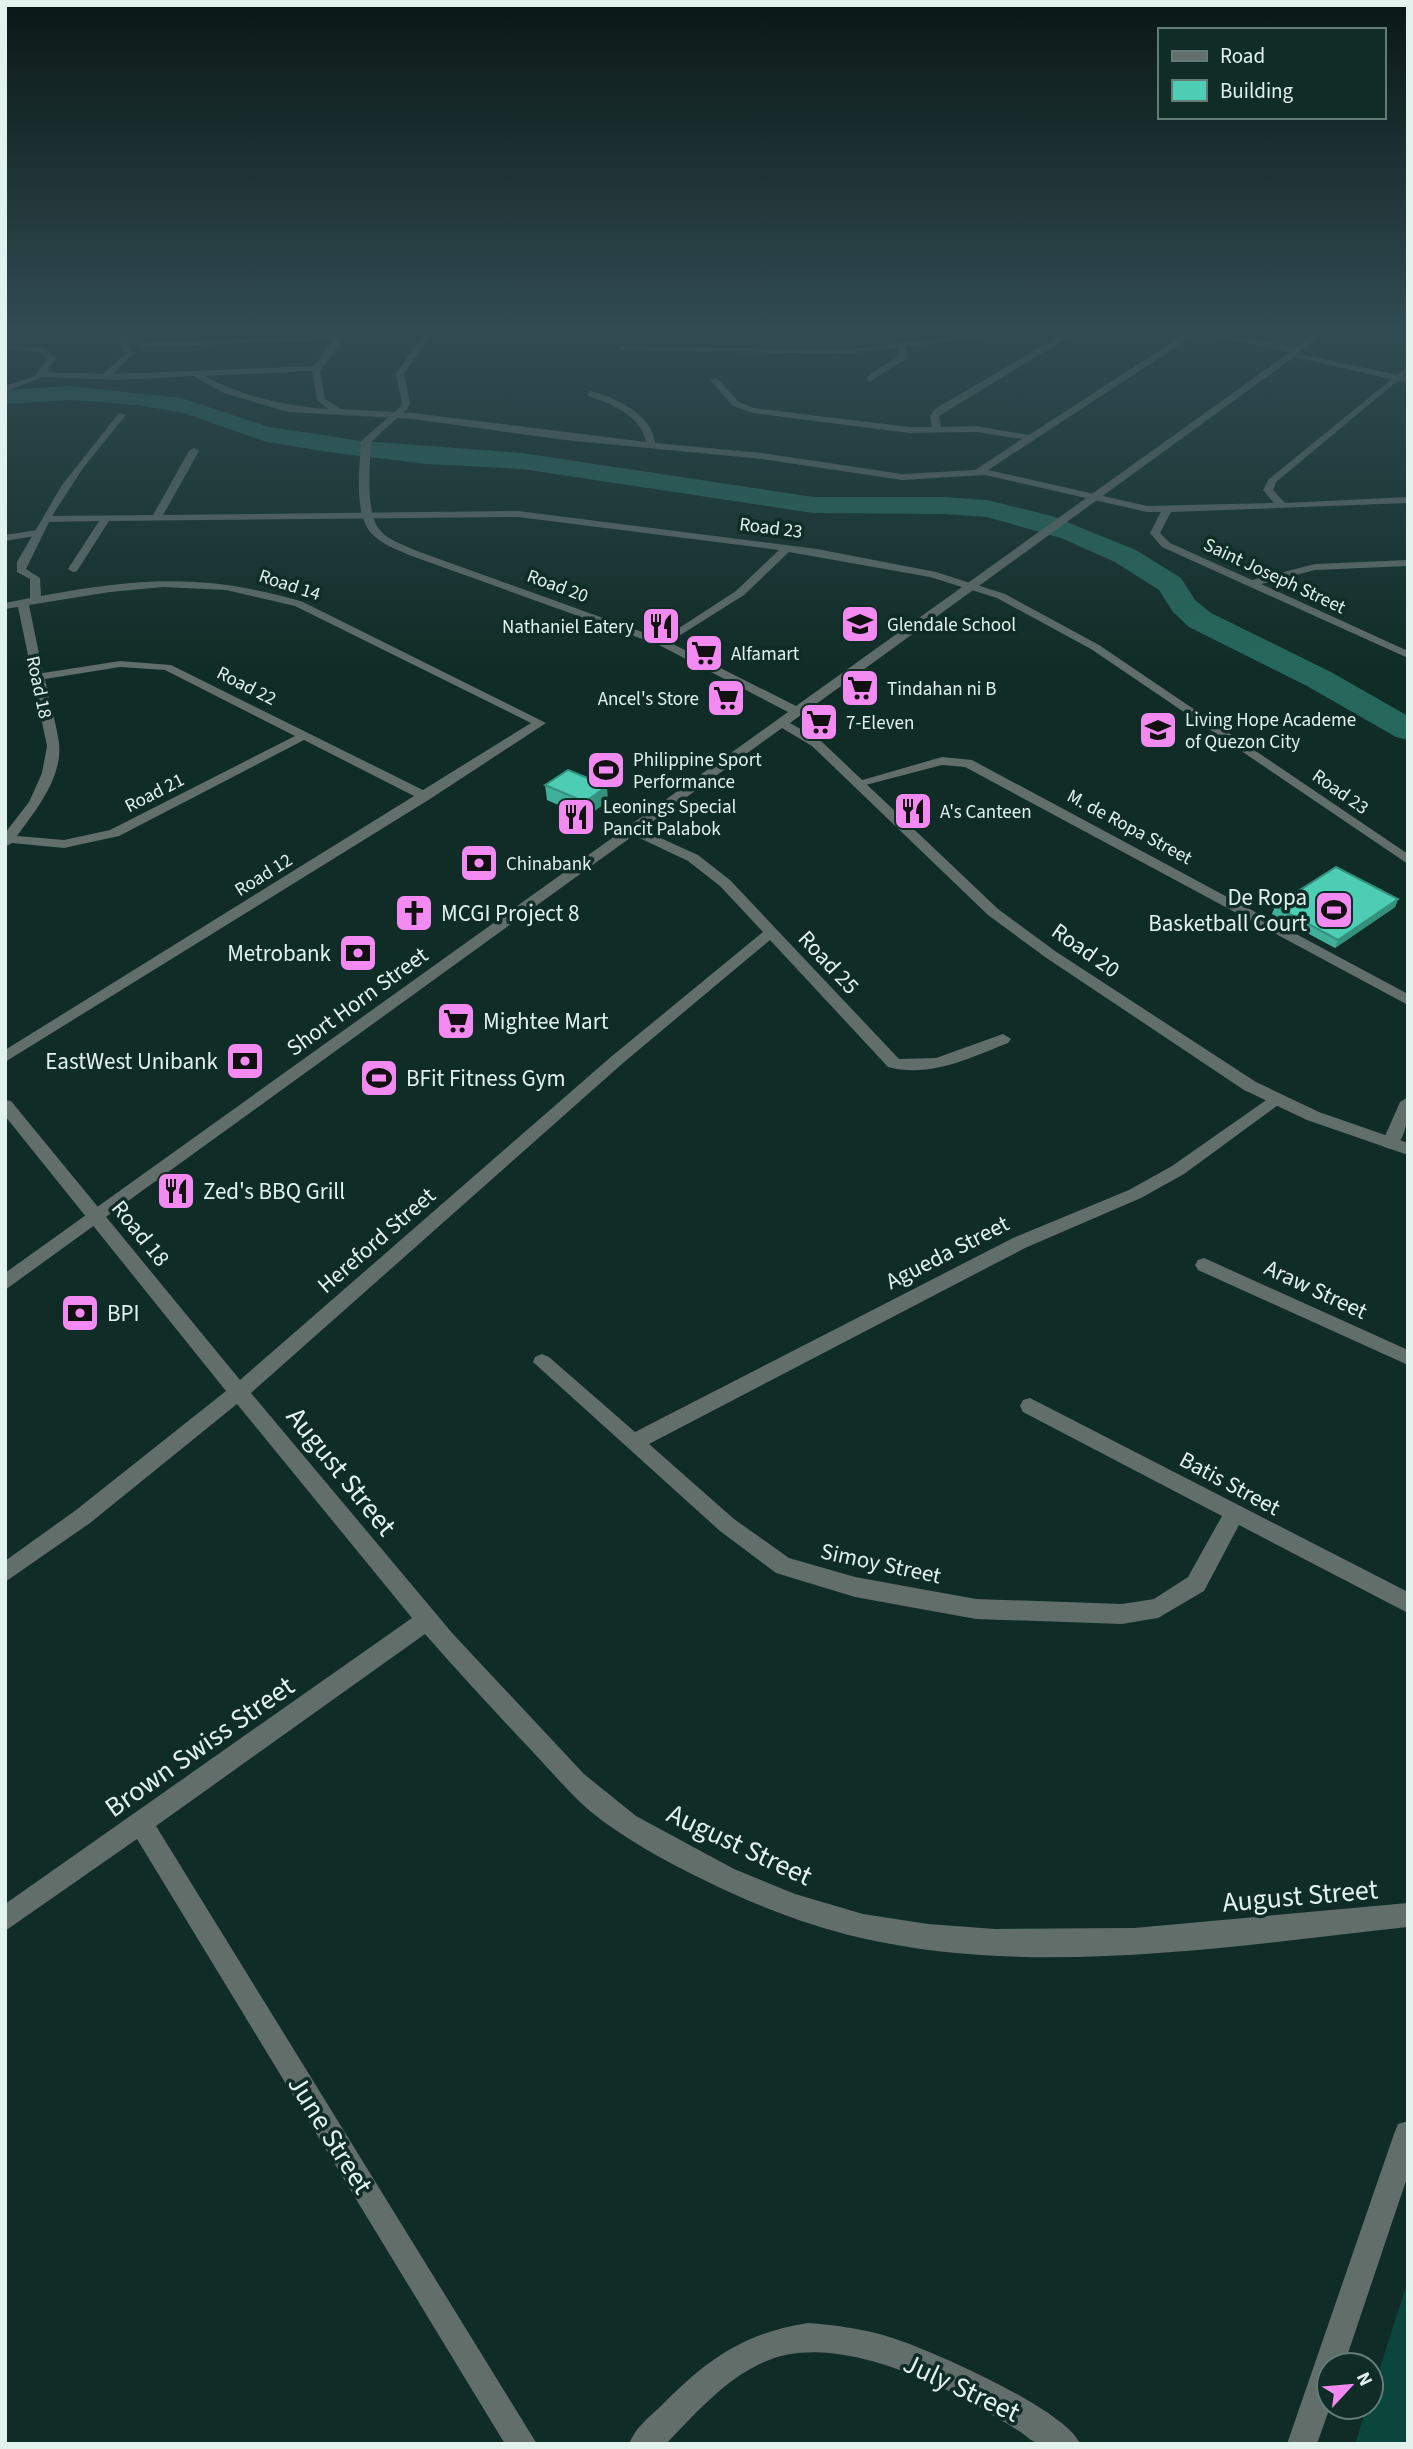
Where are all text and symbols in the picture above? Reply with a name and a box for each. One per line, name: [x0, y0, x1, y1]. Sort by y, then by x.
legend: [1158, 28, 1385, 119]
text: Road: [1220, 41, 1265, 71]
text: Building: [1220, 76, 1294, 106]
street label: Road 23: [738, 511, 804, 546]
street label: Saint Joseph Street: [1199, 532, 1350, 621]
street label: Road 14: [255, 563, 324, 608]
street label: Road 20: [523, 563, 592, 610]
school or university icon: Glendale School: [839, 603, 881, 645]
restaurant icon: Nathaniel Eatery: [640, 605, 682, 647]
place label: Glendale School: [887, 612, 1016, 639]
place label: Nathaniel Eatery: [502, 614, 634, 641]
supermarket icon: Alfamart: [683, 632, 725, 674]
place label: Alfamart: [731, 641, 800, 668]
street label: Road 18: [19, 653, 58, 721]
street label: Road 22: [212, 660, 281, 713]
supermarket icon: Tindahan ni B: [839, 667, 881, 709]
place label: Tindahan ni B: [887, 676, 997, 703]
supermarket icon: Ancel's Store: [705, 677, 747, 719]
place label: Ancel's Store: [598, 686, 699, 713]
supermarket icon: 7-Eleven: [798, 701, 840, 743]
place label: Living Hope Academe of Quezon City: [1185, 707, 1356, 756]
school or university icon: Living Hope Academe of Quezon City: [1137, 709, 1179, 751]
place label: 7-Eleven: [846, 710, 914, 737]
place label: Philippine Sport Performance: [633, 747, 762, 796]
sports icon: Philippine Sport Performance: [585, 749, 627, 791]
street label: Road 23: [1306, 763, 1374, 821]
street label: Road 21: [120, 767, 189, 820]
street label: M. de Ropa Street: [1062, 783, 1197, 872]
restaurant icon: A's Canteen: [892, 790, 934, 832]
place label: Leonings Special Pancit Palabok: [603, 794, 737, 843]
restaurant icon: Leonings Special Pancit Palabok: [555, 796, 597, 838]
place label: A's Canteen: [940, 799, 1032, 826]
bank icon: Chinabank: [458, 842, 500, 884]
street label: Road 12: [230, 847, 298, 904]
place label: Chinabank: [506, 851, 592, 878]
place label: De Ropa Basketball Court: [1148, 881, 1307, 940]
sports icon: De Ropa Basketball Court: [1313, 889, 1355, 931]
church icon: MCGI Project 8: [393, 892, 435, 934]
place label: MCGI Project 8: [441, 897, 579, 930]
street label: Road 20: [1045, 915, 1127, 986]
street label: Road 25: [790, 923, 867, 1002]
bank icon: Metrobank: [337, 932, 379, 974]
place label: Metrobank: [227, 937, 332, 970]
street label: Short Horn Street: [280, 939, 435, 1064]
supermarket icon: Mightee Mart: [435, 1000, 477, 1042]
place label: Mightee Mart: [483, 1005, 609, 1038]
bank icon: EastWest Unibank: [224, 1040, 266, 1082]
place label: EastWest Unibank: [45, 1045, 219, 1078]
sports icon: BFit Fitness Gym: [358, 1057, 400, 1099]
place label: BFit Fitness Gym: [406, 1062, 566, 1095]
restaurant icon: Zed's BBQ Grill: [155, 1170, 197, 1212]
place label: Zed's BBQ Grill: [203, 1175, 345, 1208]
street label: Hereford Street: [310, 1179, 443, 1301]
street label: Road 18: [104, 1193, 178, 1274]
street label: Agueda Street: [880, 1207, 1015, 1298]
street label: Araw Street: [1259, 1251, 1373, 1328]
bank icon: BPI: [59, 1292, 101, 1334]
place label: BPI: [107, 1297, 140, 1330]
street label: August Street: [277, 1398, 406, 1545]
street label: Batis Street: [1173, 1443, 1286, 1524]
street label: Simoy Street: [818, 1535, 944, 1592]
street label: Brown Swiss Street: [97, 1666, 303, 1827]
street label: August Street: [660, 1794, 819, 1896]
street label: August Street: [1221, 1869, 1380, 1923]
street label: June Street: [278, 2067, 383, 2202]
street label: July Street: [897, 2343, 1027, 2433]
north arrow: [1315, 2351, 1385, 2421]
text: N: [1349, 2368, 1379, 2391]

